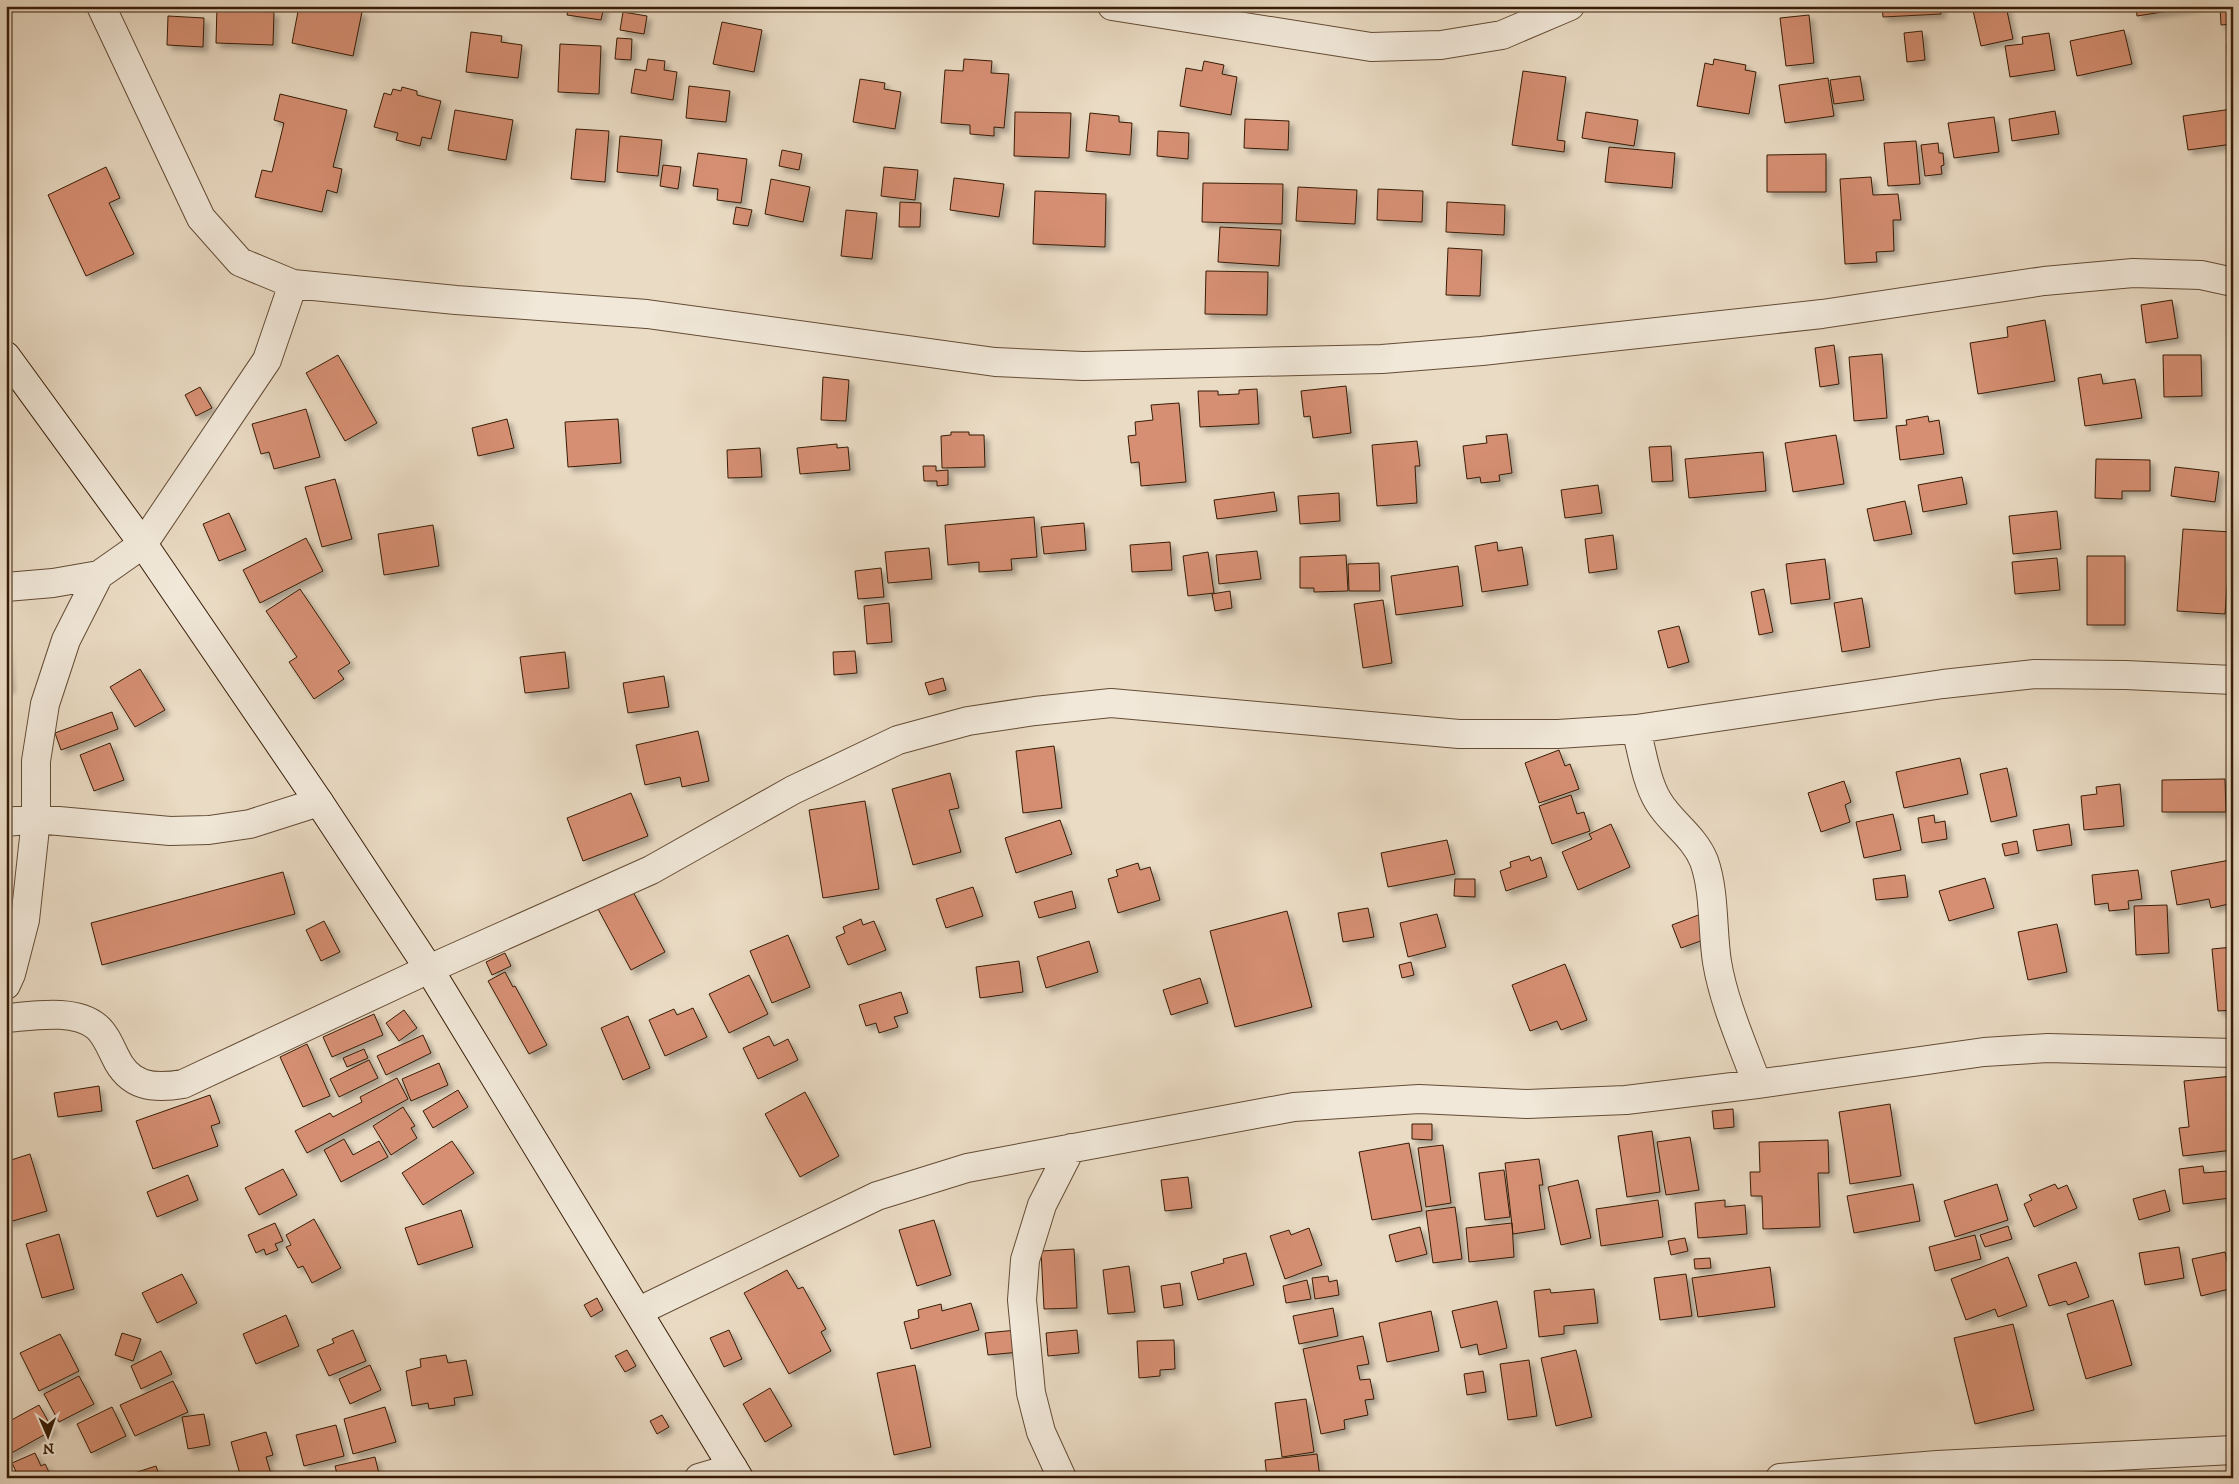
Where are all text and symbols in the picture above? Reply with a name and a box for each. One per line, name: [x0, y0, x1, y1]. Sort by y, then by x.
north arrow: [22, 1412, 72, 1462]
text: N: [42, 1439, 54, 1457]

